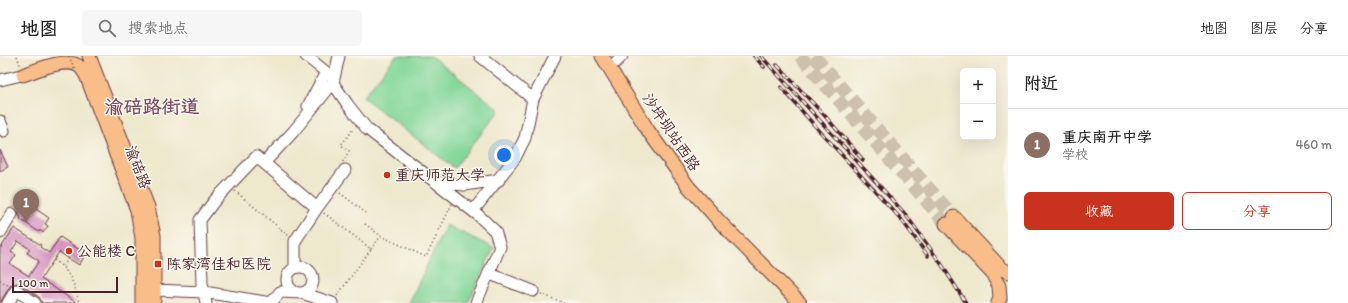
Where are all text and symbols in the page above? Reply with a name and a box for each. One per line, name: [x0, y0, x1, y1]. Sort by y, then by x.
search box: [82, 10, 362, 46]
text: 地图: [20, 17, 58, 40]
icon: search: [96, 17, 118, 39]
text: 搜索地点: [128, 19, 188, 37]
text: 地图: [1200, 20, 1228, 37]
text: 图层: [1250, 20, 1278, 37]
text: 分享: [1300, 20, 1328, 37]
map controls: [960, 68, 996, 140]
button: +: [960, 68, 996, 104]
text: 附近: [1024, 73, 1058, 93]
street label: 沙坪坝站西路: [638, 90, 704, 174]
district label: 渝碚路街道: [104, 95, 200, 118]
button: −: [960, 104, 996, 140]
text: 重庆南开中学: [1062, 128, 1152, 146]
text: 1: [1034, 137, 1040, 152]
text: 460 m: [1295, 137, 1332, 152]
street label: 渝碚路: [122, 143, 154, 191]
your location: [494, 145, 514, 165]
text: 学校: [1062, 147, 1088, 162]
place label: 重庆师范大学: [395, 166, 485, 184]
marker: 重庆师范大学: [382, 170, 392, 180]
pin: 1: [13, 189, 39, 222]
button: 收藏: [1024, 192, 1174, 230]
button: 分享: [1182, 192, 1332, 230]
place label: 公能楼 C: [77, 242, 135, 260]
marker: 公能楼 C: [64, 246, 74, 256]
place label: 陈家湾佳和医院: [166, 255, 271, 273]
marker: 陈家湾佳和医院: [153, 259, 163, 269]
scale bar: [12, 275, 118, 294]
text: 100 m: [18, 277, 48, 290]

